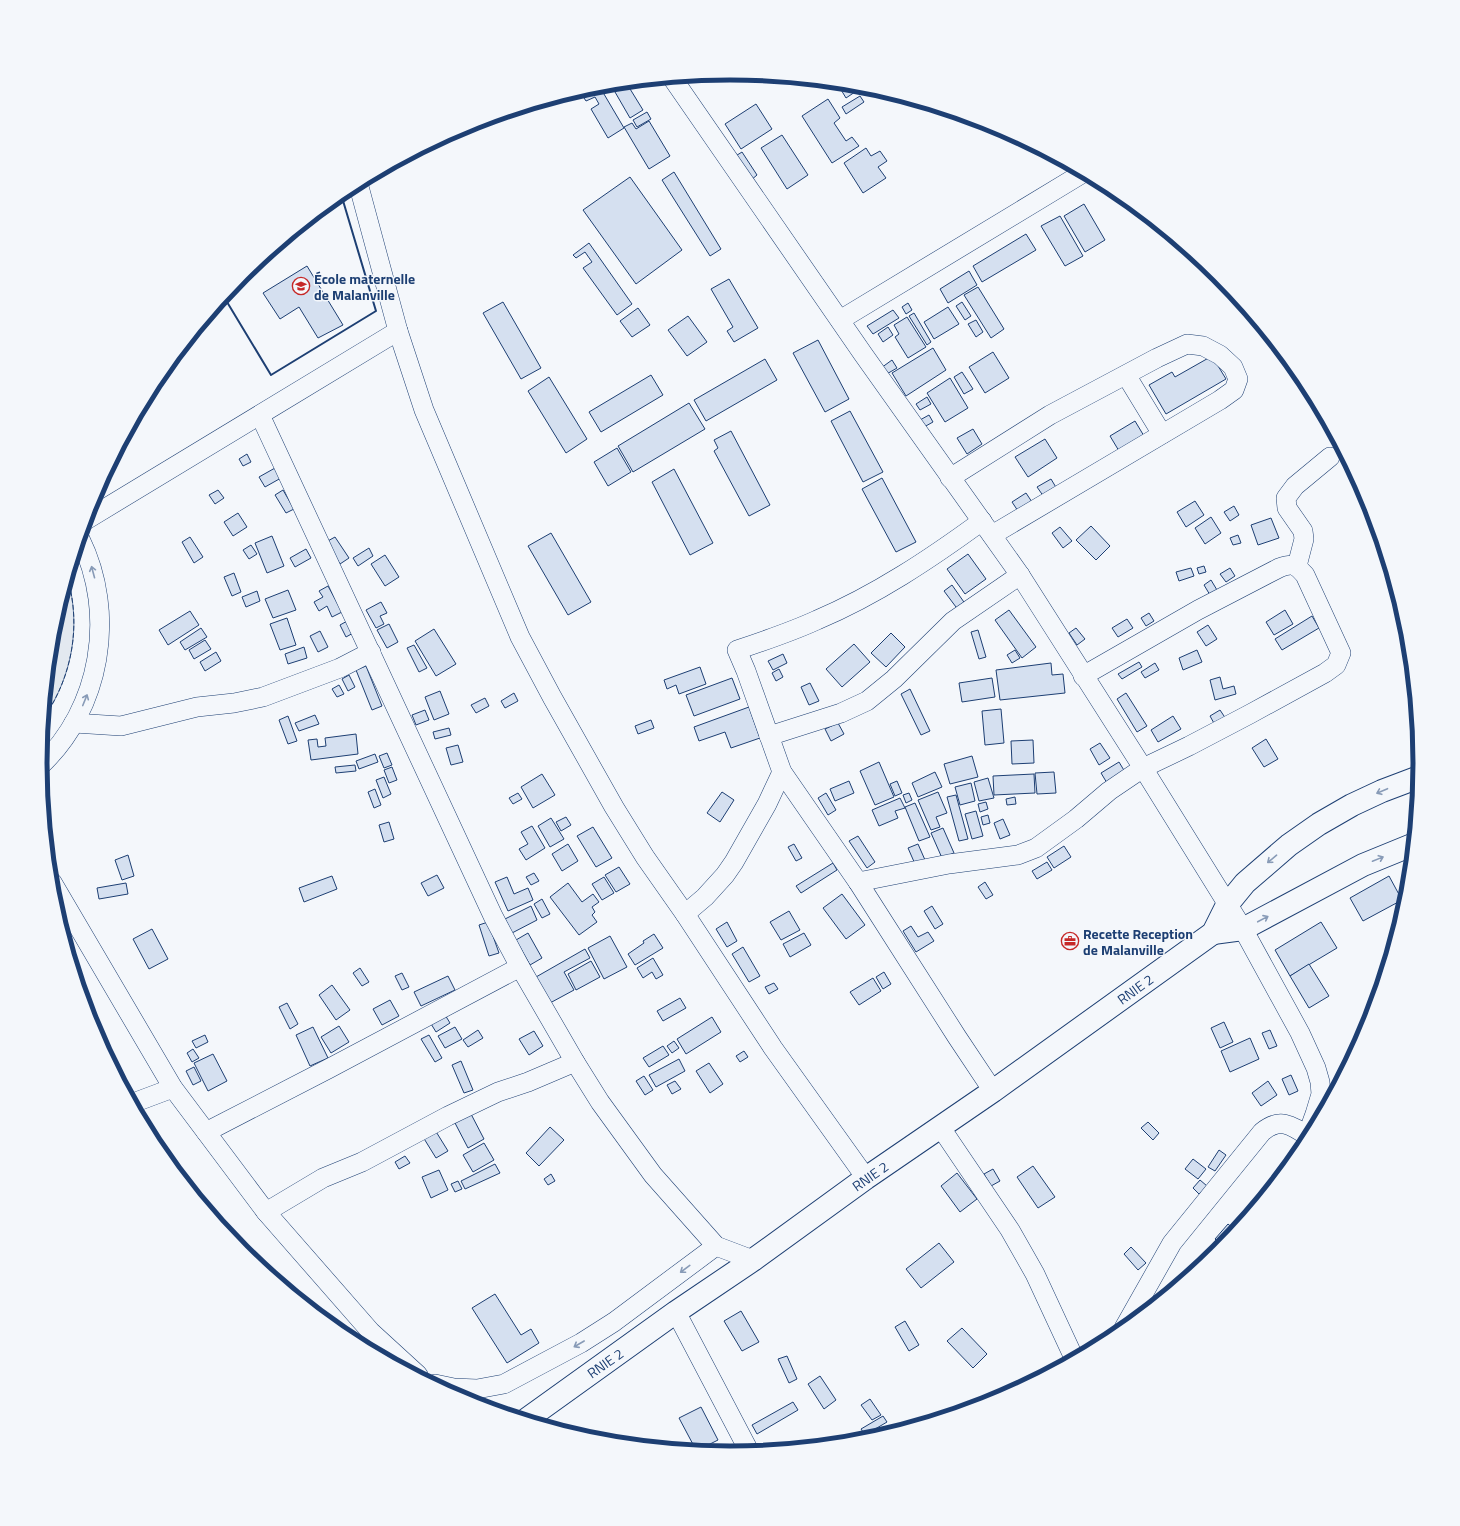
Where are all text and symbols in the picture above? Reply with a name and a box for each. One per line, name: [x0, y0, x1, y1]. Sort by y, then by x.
place label: École maternelle de Malanville: [314, 268, 415, 305]
school or university icon: École maternelle de Malanville: [291, 276, 311, 296]
one-way arrow: [89, 566, 96, 579]
one-way arrow: [82, 694, 90, 706]
one-way arrow: [1377, 788, 1389, 795]
one-way arrow: [1372, 854, 1384, 862]
one-way arrow: [1267, 855, 1277, 864]
one-way arrow: [1257, 915, 1269, 922]
place label: Recette Reception de Malanville: [1083, 923, 1193, 960]
office icon: Recette Reception de Malanville: [1060, 931, 1080, 951]
street label: RNIE 2: [1113, 969, 1157, 1009]
street label: RNIE 2: [848, 1156, 892, 1196]
one-way arrow: [680, 1265, 691, 1273]
one-way arrow: [573, 1340, 585, 1348]
street label: RNIE 2: [583, 1343, 627, 1383]

